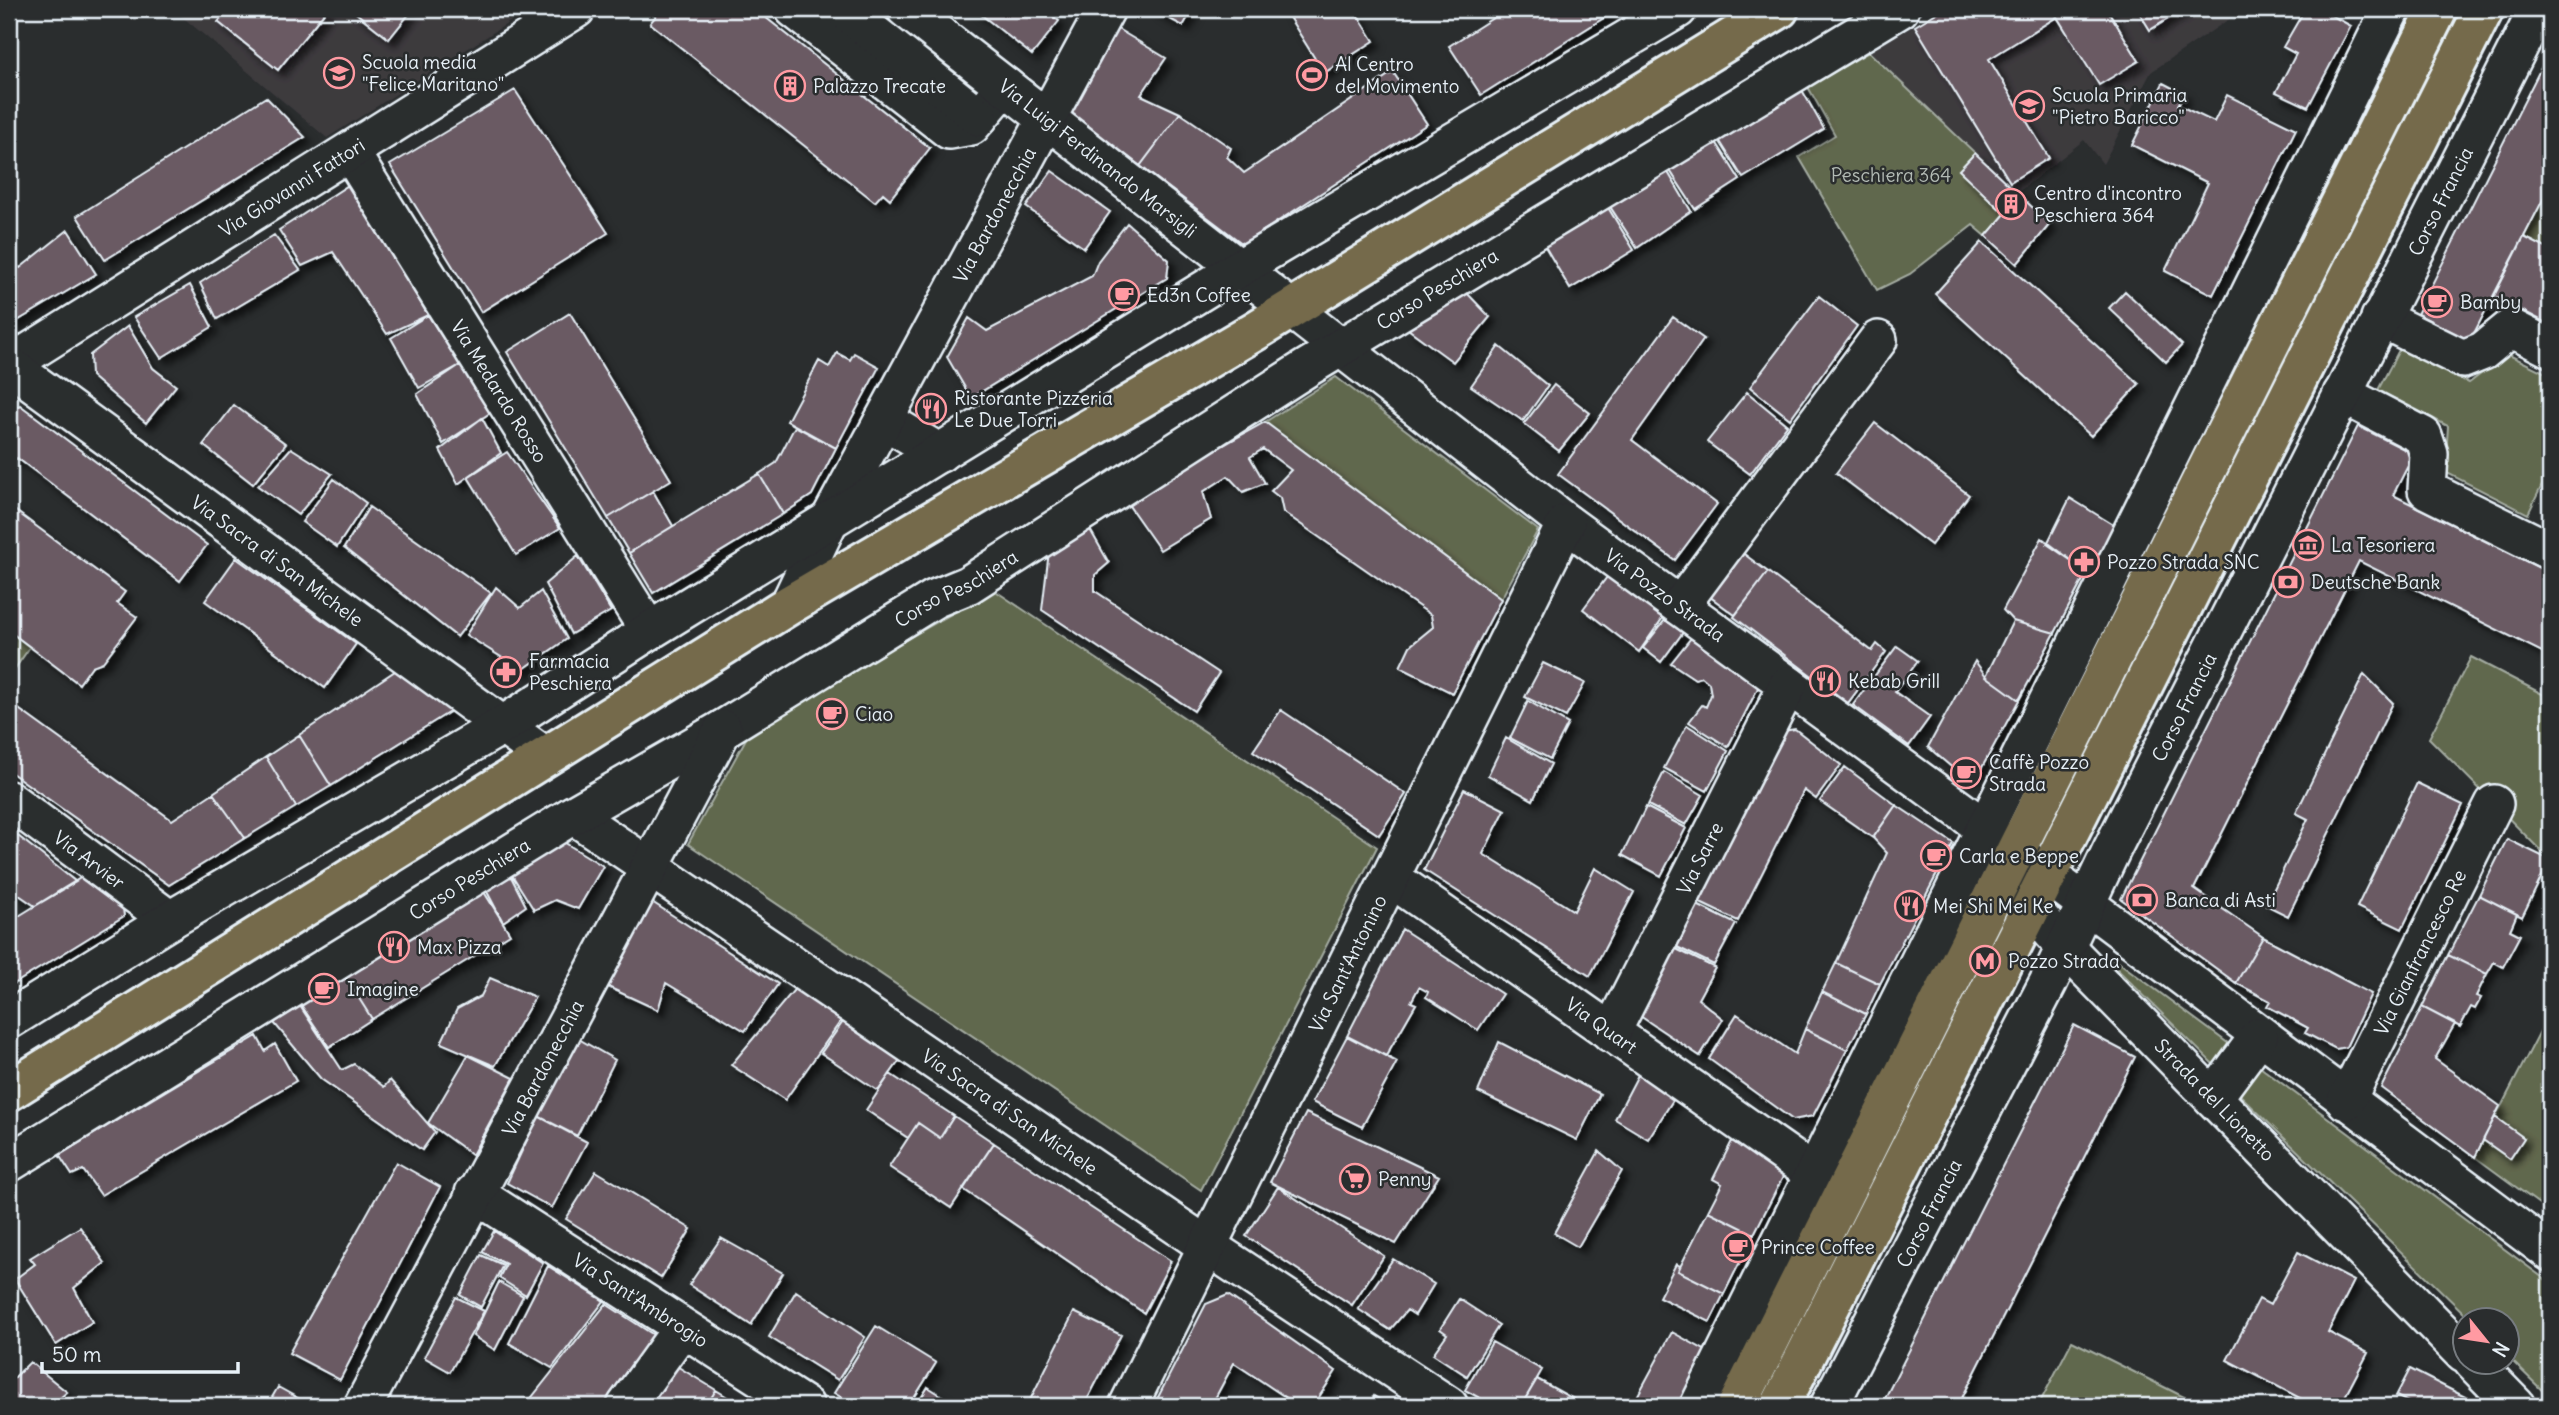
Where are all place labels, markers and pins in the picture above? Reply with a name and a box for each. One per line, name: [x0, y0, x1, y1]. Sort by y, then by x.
place label: Scuola media "Felice Maritano": [362, 50, 504, 96]
place label: Al Centro del Movimento: [1335, 52, 1459, 98]
school or university icon: Scuola media "Felice Maritano": [322, 56, 356, 90]
sports icon: Al Centro del Movimento: [1295, 58, 1329, 92]
building icon: Palazzo Trecate: [773, 69, 807, 103]
place label: Palazzo Trecate: [813, 74, 946, 98]
place label: Scuola Primaria "Pietro Baricco": [2052, 83, 2187, 129]
school or university icon: Scuola Primaria "Pietro Baricco": [2012, 89, 2046, 123]
place label: Centro d'incontro Peschiera 364: [2034, 181, 2182, 227]
building icon: Centro d'incontro Peschiera 364: [1994, 187, 2028, 221]
cafe icon: Ed3n Coffee: [1107, 278, 1141, 312]
place label: Ed3n Coffee: [1147, 283, 1251, 307]
cafe icon: Bamby: [2420, 285, 2454, 319]
place label: Bamby: [2460, 290, 2521, 314]
place label: Ristorante Pizzeria Le Due Torri: [954, 386, 1113, 432]
restaurant icon: Ristorante Pizzeria Le Due Torri: [914, 392, 948, 426]
museum icon: La Tesoriera: [2291, 528, 2325, 562]
place label: La Tesoriera: [2331, 533, 2436, 557]
pharmacy icon: Pozzo Strada SNC: [2067, 545, 2101, 579]
place label: Pozzo Strada SNC: [2107, 550, 2259, 574]
bank icon: Deutsche Bank: [2271, 565, 2305, 599]
place label: Deutsche Bank: [2311, 570, 2441, 594]
place label: Farmacia Peschiera: [529, 649, 612, 695]
pharmacy icon: Farmacia Peschiera: [489, 655, 523, 689]
restaurant icon: Kebab Grill: [1808, 664, 1842, 698]
place label: Kebab Grill: [1848, 669, 1940, 693]
cafe icon: Ciao: [815, 697, 849, 731]
place label: Ciao: [855, 702, 893, 726]
place label: Caffè Pozzo Strada: [1989, 750, 2089, 796]
cafe icon: Caffè Pozzo Strada: [1949, 756, 1983, 790]
cafe icon: Carla e Beppe: [1919, 839, 1953, 873]
place label: Carla e Beppe: [1959, 844, 2079, 868]
bank icon: Banca di Asti: [2125, 883, 2159, 917]
place label: Banca di Asti: [2165, 888, 2276, 912]
restaurant icon: Mei Shi Mei Ke: [1893, 889, 1927, 923]
place label: Mei Shi Mei Ke: [1933, 894, 2053, 918]
restaurant icon: Max Pizza: [377, 930, 411, 964]
place label: Max Pizza: [417, 935, 502, 959]
metro station icon: Pozzo Strada: [1968, 944, 2002, 978]
place label: Pozzo Strada: [2008, 949, 2120, 973]
cafe icon: Imagine: [307, 972, 341, 1006]
place label: Imagine: [347, 977, 419, 1001]
supermarket icon: Penny: [1338, 1162, 1372, 1196]
place label: Penny: [1378, 1167, 1432, 1191]
cafe icon: Prince Coffee: [1721, 1230, 1755, 1264]
place label: Prince Coffee: [1761, 1235, 1875, 1259]

